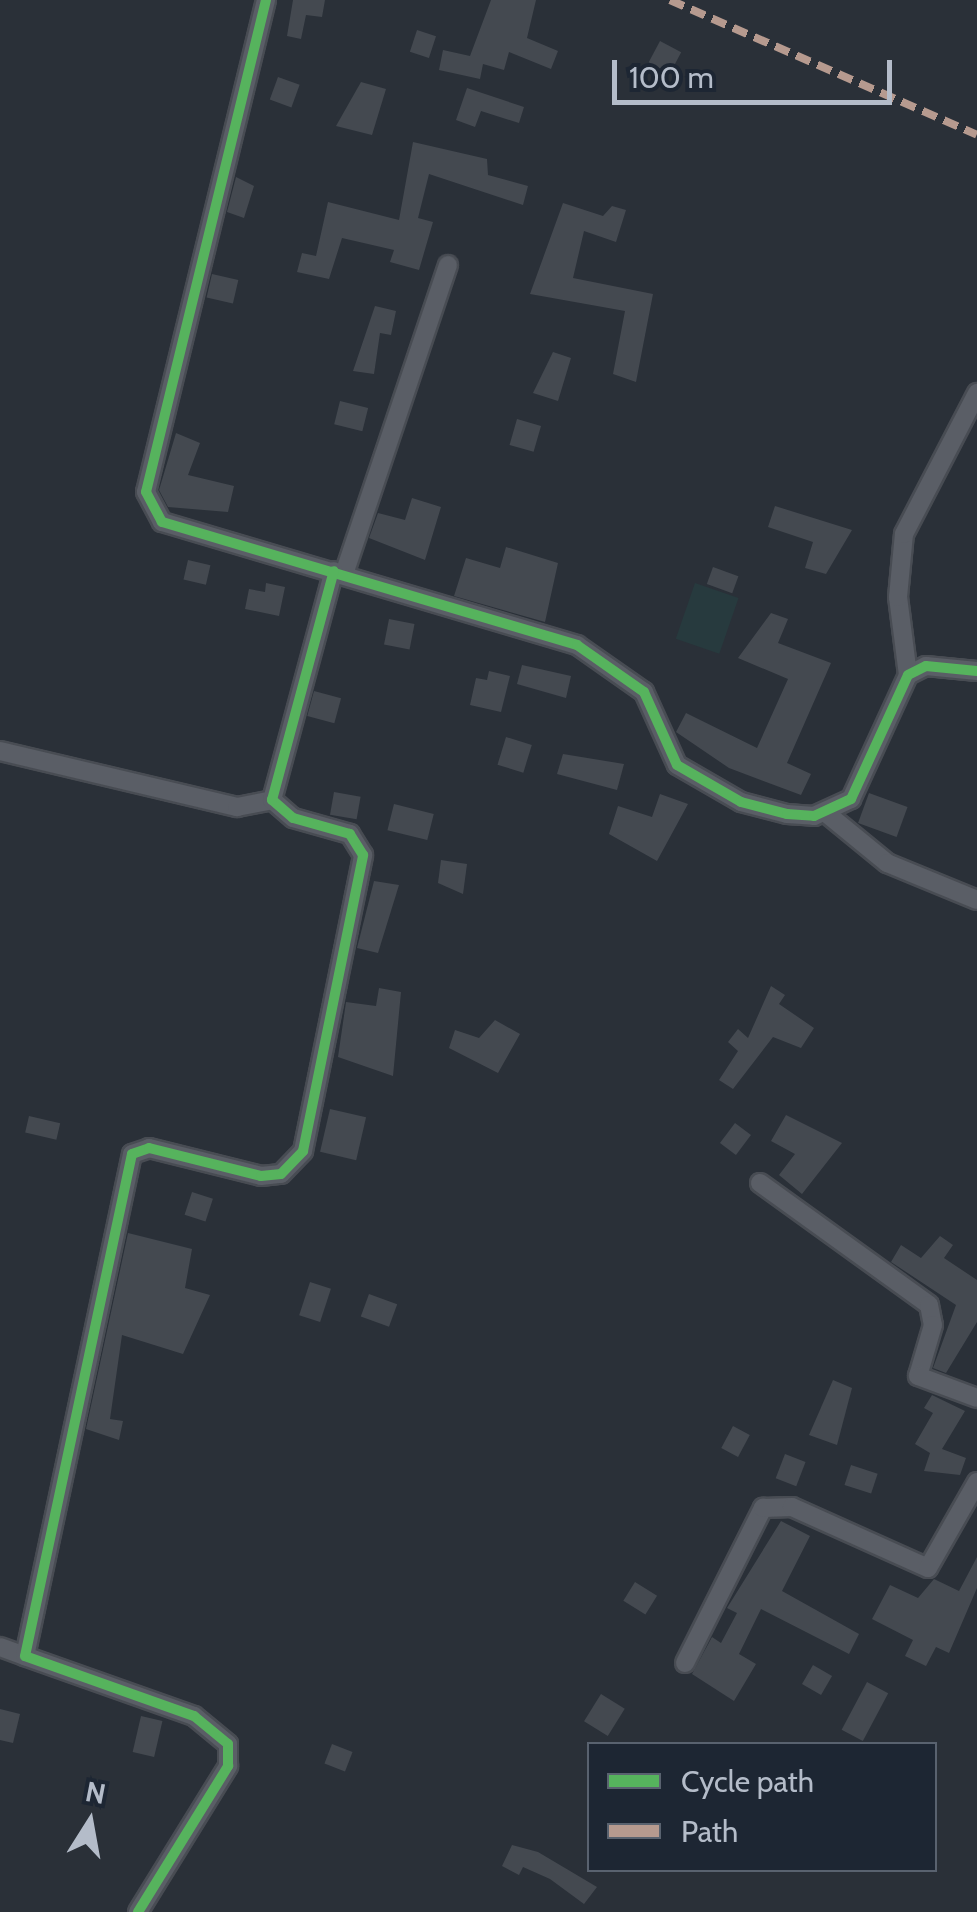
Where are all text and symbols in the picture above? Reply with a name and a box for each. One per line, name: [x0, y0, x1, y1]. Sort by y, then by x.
scale bar: [617, 40, 897, 102]
text: 100 m: [629, 59, 714, 96]
legend: [587, 1742, 937, 1872]
text: Cycle path: [681, 1763, 814, 1800]
north arrow: [40, 1772, 140, 1872]
text: N: [83, 1774, 109, 1811]
text: Path: [681, 1813, 738, 1850]

